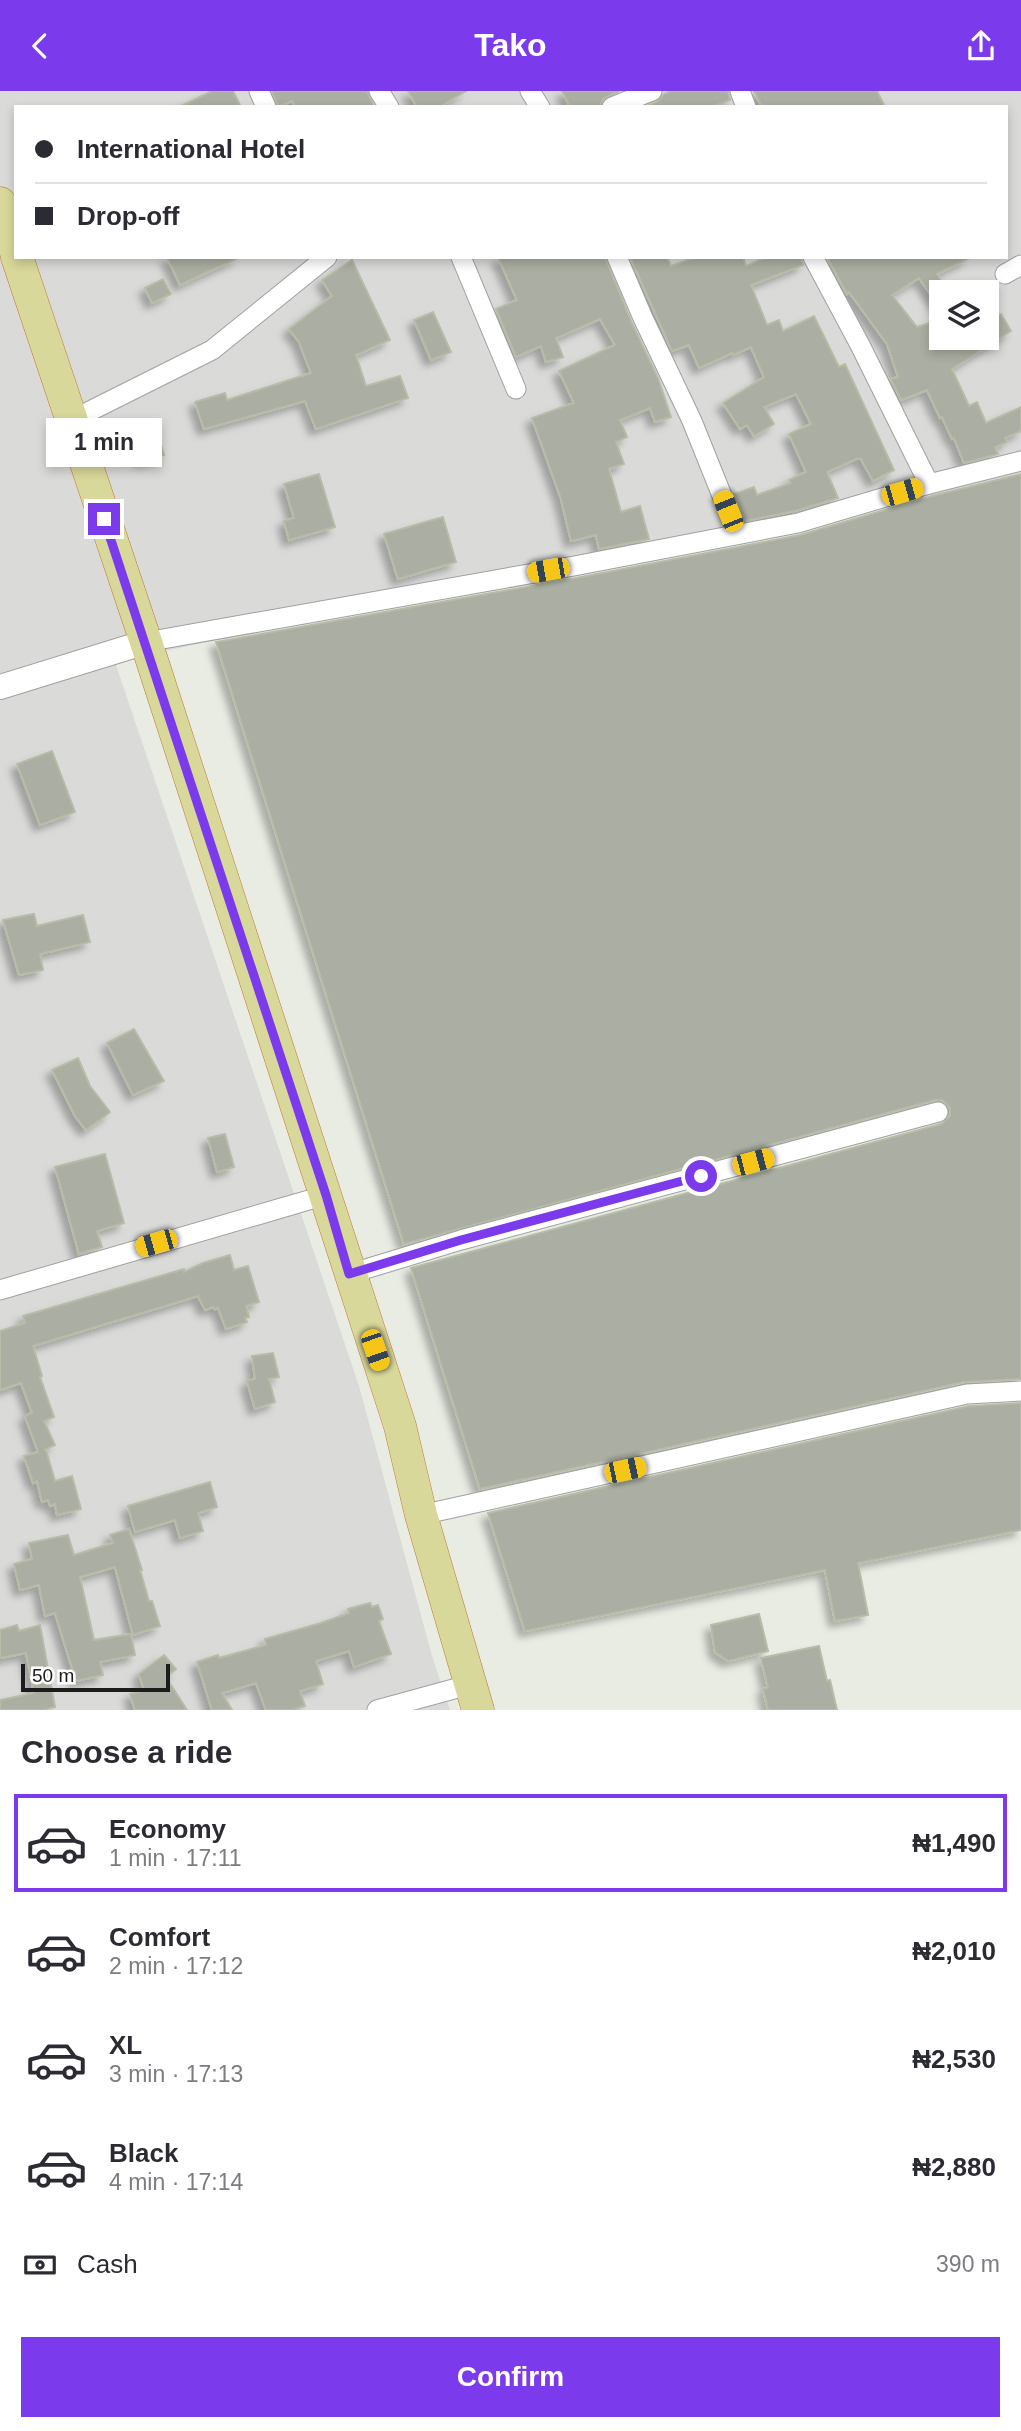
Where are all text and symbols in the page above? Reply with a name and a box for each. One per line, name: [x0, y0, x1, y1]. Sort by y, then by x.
icon: back: [21, 27, 59, 65]
text: Tako: [474, 27, 547, 63]
icon: share: [962, 27, 1000, 65]
text: International Hotel: [77, 134, 305, 164]
text: Drop-off: [77, 201, 180, 231]
map controls: [929, 280, 999, 350]
button: layers: [929, 280, 999, 350]
callout: 1 min: [46, 417, 162, 467]
text: 1 min: [74, 429, 134, 455]
car: [879, 476, 926, 508]
car: [711, 488, 746, 534]
route end: [88, 503, 120, 535]
car: [526, 556, 571, 584]
car: [730, 1146, 777, 1178]
route start: [685, 1160, 717, 1192]
car: [133, 1227, 180, 1259]
car: [359, 1327, 392, 1373]
car: [603, 1455, 648, 1485]
scale bar: [21, 1661, 170, 1693]
text: 50 m: [32, 1665, 74, 1686]
text: Choose a ride: [21, 1734, 233, 1770]
icon: car: [25, 1812, 88, 1875]
text: Economy: [109, 1814, 226, 1844]
text: ₦1,490: [912, 1828, 996, 1858]
text: 1 min · 17:11: [109, 1845, 242, 1871]
icon: car: [25, 1920, 88, 1983]
text: Comfort: [109, 1922, 210, 1952]
text: ₦2,010: [912, 1936, 996, 1966]
text: 2 min · 17:12: [109, 1953, 243, 1979]
icon: car: [25, 2028, 88, 2091]
text: XL: [109, 2030, 142, 2060]
text: ₦2,530: [912, 2044, 996, 2074]
text: 3 min · 17:13: [109, 2061, 243, 2087]
icon: car: [25, 2136, 88, 2199]
text: Black: [109, 2138, 178, 2168]
text: ₦2,880: [912, 2152, 996, 2182]
text: 4 min · 17:14: [109, 2169, 243, 2195]
icon: cash: [21, 2246, 59, 2284]
text: Cash: [77, 2249, 138, 2279]
text: 390 m: [936, 2251, 1000, 2277]
button: Confirm: [21, 2337, 1000, 2417]

